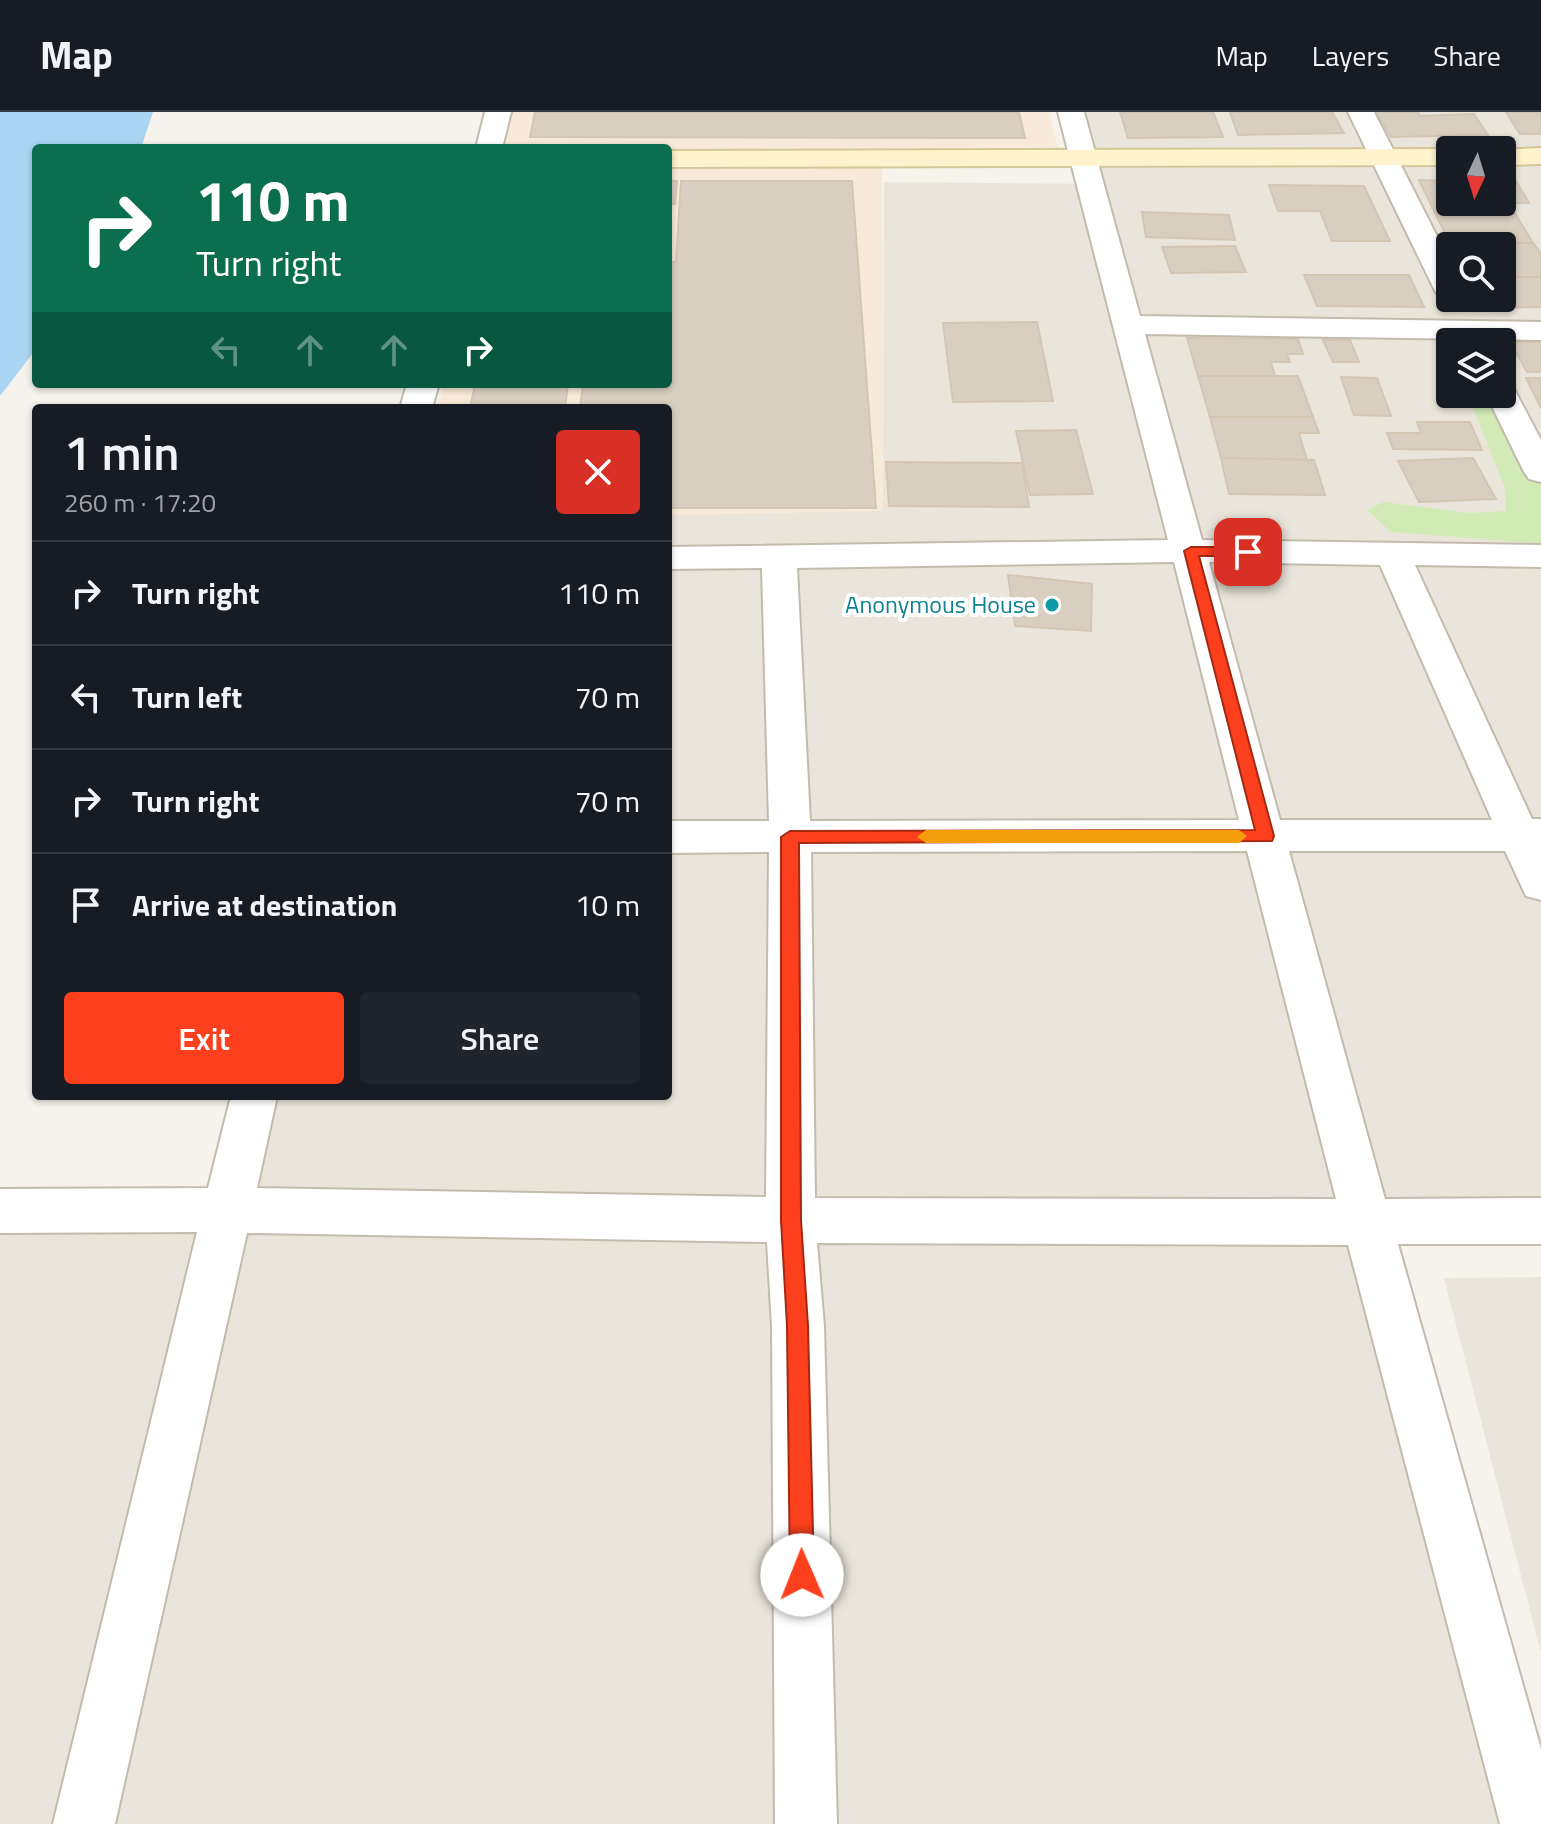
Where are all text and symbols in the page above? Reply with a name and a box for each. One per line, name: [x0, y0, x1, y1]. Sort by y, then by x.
text: Map: [40, 26, 113, 84]
text: Map: [1215, 34, 1268, 77]
text: Layers: [1312, 34, 1389, 77]
text: Share: [1433, 34, 1501, 77]
north arrow: [1436, 136, 1516, 216]
map controls: [1436, 136, 1516, 408]
text: 110 m: [196, 158, 349, 243]
icon: right: [64, 176, 168, 280]
button: search: [1436, 232, 1516, 312]
text: Turn right: [196, 235, 341, 290]
icon: left: [204, 328, 248, 372]
icon: ahead: [288, 328, 332, 372]
icon: ahead: [372, 328, 416, 372]
icon: right: [456, 328, 500, 372]
button: layers: [1436, 328, 1516, 408]
text: 1 min: [64, 416, 179, 489]
button: close: [556, 430, 640, 514]
text: 260 m · 17:20: [64, 483, 216, 522]
pin: [1214, 518, 1282, 586]
icon: arrive: [1226, 530, 1270, 574]
text: Turn right: [132, 570, 260, 616]
text: 110 m: [558, 570, 640, 616]
icon: right: [64, 571, 108, 615]
place label: Anonymous House: [845, 586, 1036, 622]
marker: Anonymous House: [1043, 596, 1061, 614]
text: Turn left: [132, 674, 242, 720]
text: 70 m: [575, 674, 640, 720]
icon: left: [64, 675, 108, 719]
text: Turn right: [132, 778, 260, 824]
text: 70 m: [575, 778, 640, 824]
icon: right: [64, 779, 108, 823]
text: Arrive at destination: [132, 882, 397, 928]
text: 10 m: [575, 882, 640, 928]
icon: arrive: [64, 883, 108, 927]
button: Exit: [64, 992, 344, 1084]
button: Share: [360, 992, 640, 1084]
position arrow: [760, 1533, 844, 1617]

